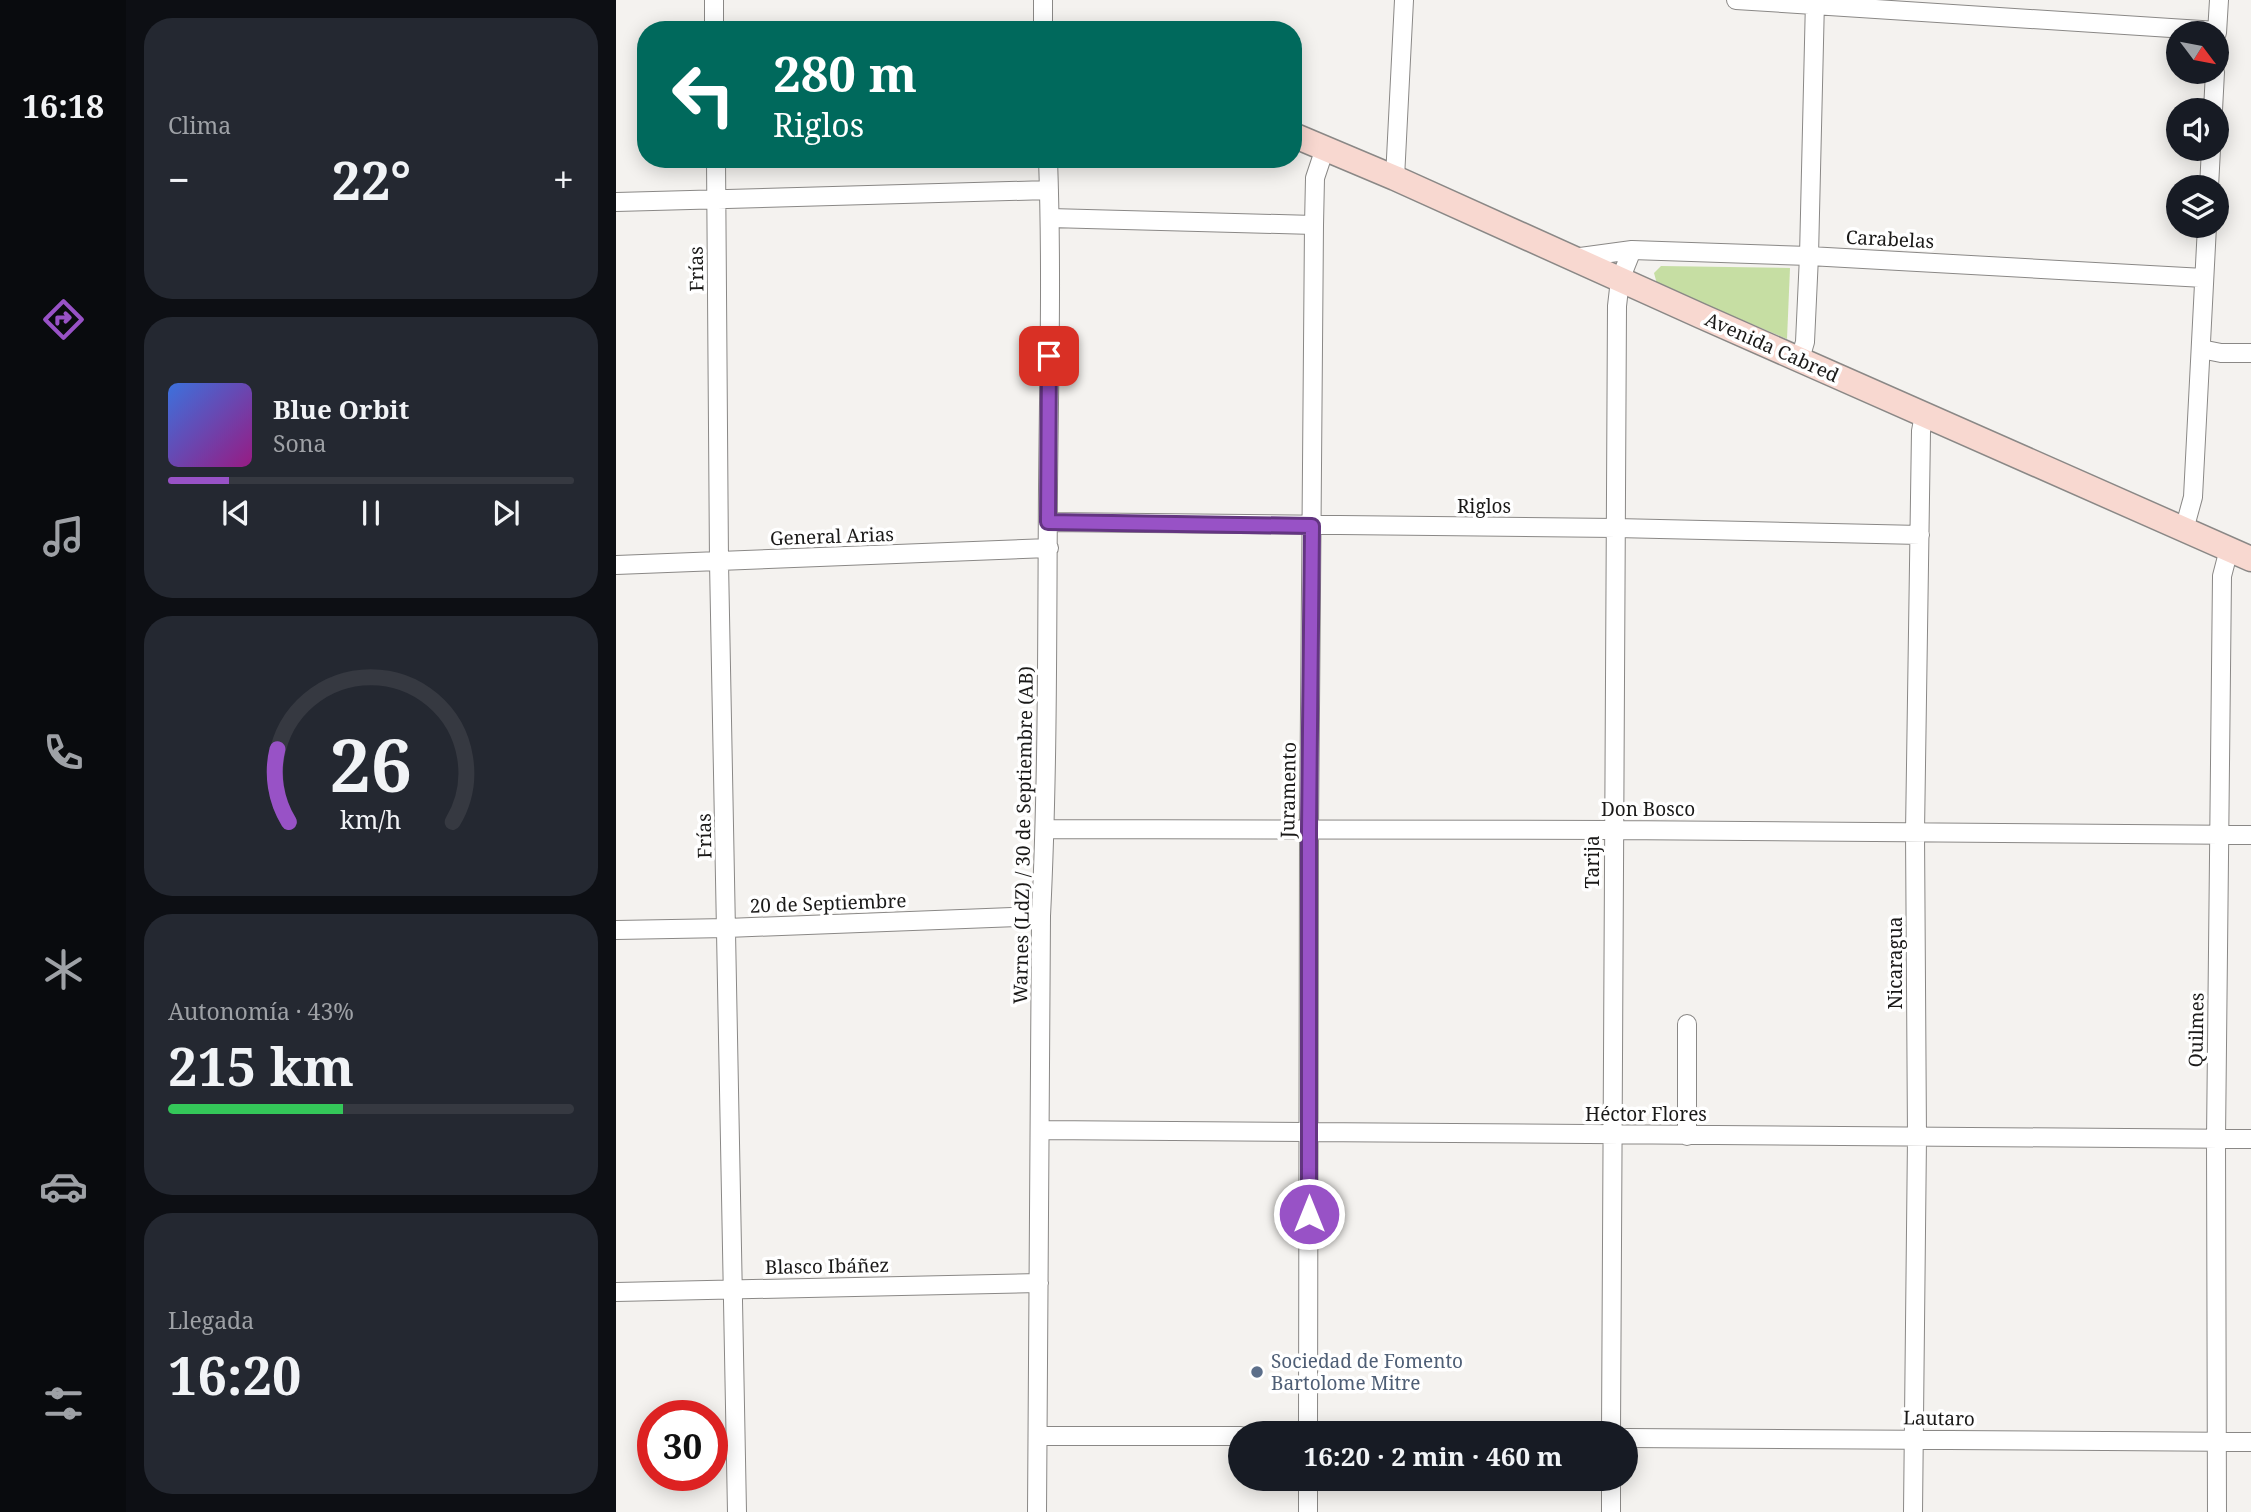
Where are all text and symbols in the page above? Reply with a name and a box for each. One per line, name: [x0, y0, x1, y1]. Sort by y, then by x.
north arrow: [2166, 21, 2230, 84]
map controls: [2166, 21, 2229, 238]
text: 280 m: [773, 40, 917, 106]
icon: left: [658, 49, 749, 140]
text: 16:18: [22, 84, 104, 127]
button: sound: [2166, 98, 2229, 161]
text: Riglos: [773, 103, 864, 146]
text: Clima: [168, 109, 231, 141]
text: 22°: [332, 144, 411, 215]
text: −: [168, 153, 190, 205]
text: +: [553, 153, 574, 205]
button: layers: [2166, 175, 2229, 238]
street label: Carabelas: [1845, 224, 1935, 254]
street label: Frías: [683, 246, 709, 292]
icon: directions: [39, 295, 88, 344]
street label: Avenida Cabred: [1701, 306, 1843, 388]
pin: [1019, 326, 1079, 386]
icon: arrive: [1030, 337, 1068, 375]
text: Blue Orbit: [273, 391, 409, 427]
text: Sona: [273, 427, 327, 459]
street label: Riglos: [1457, 493, 1511, 519]
icon: previous: [217, 494, 255, 532]
icon: pause: [352, 494, 390, 532]
icon: next: [487, 494, 525, 532]
icon: music: [39, 512, 88, 561]
street label: General Arias: [770, 521, 894, 551]
street label: Warnes (LdZ) / 30 de Septiembre (AB): [1007, 666, 1039, 1004]
text: 26: [330, 714, 412, 813]
icon: phone: [39, 728, 88, 777]
street label: Juramento: [1274, 742, 1302, 839]
street label: Don Bosco: [1601, 796, 1695, 822]
text: km/h: [340, 802, 402, 836]
street label: Frías: [691, 813, 717, 859]
street label: Tarija: [1579, 835, 1605, 889]
street label: 20 de Septiembre: [749, 887, 907, 919]
street label: Nicaragua: [1882, 917, 1908, 1009]
icon: climate: [39, 945, 88, 994]
street label: Quilmes: [2182, 992, 2210, 1068]
text: Autonomía · 43%: [168, 995, 354, 1027]
text: 215 km: [168, 1030, 354, 1101]
street label: Héctor Flores: [1585, 1101, 1707, 1127]
icon: car: [39, 1162, 88, 1211]
position arrow: [1272, 1177, 1346, 1251]
street label: Blasco Ibáñez: [765, 1252, 889, 1280]
text: Llegada: [168, 1304, 254, 1336]
text: 16:20: [168, 1339, 301, 1410]
place label: Sociedad de Fomento Bartolome Mitre: [1271, 1348, 1463, 1396]
marker: Sociedad de Fomento Bartolome Mitre: [1249, 1364, 1265, 1380]
icon: filters: [39, 1379, 88, 1428]
speed limit sign: 30: [637, 1400, 728, 1491]
street label: Lautaro: [1903, 1404, 1975, 1432]
text: 16:20 · 2 min · 460 m: [1303, 1438, 1563, 1474]

